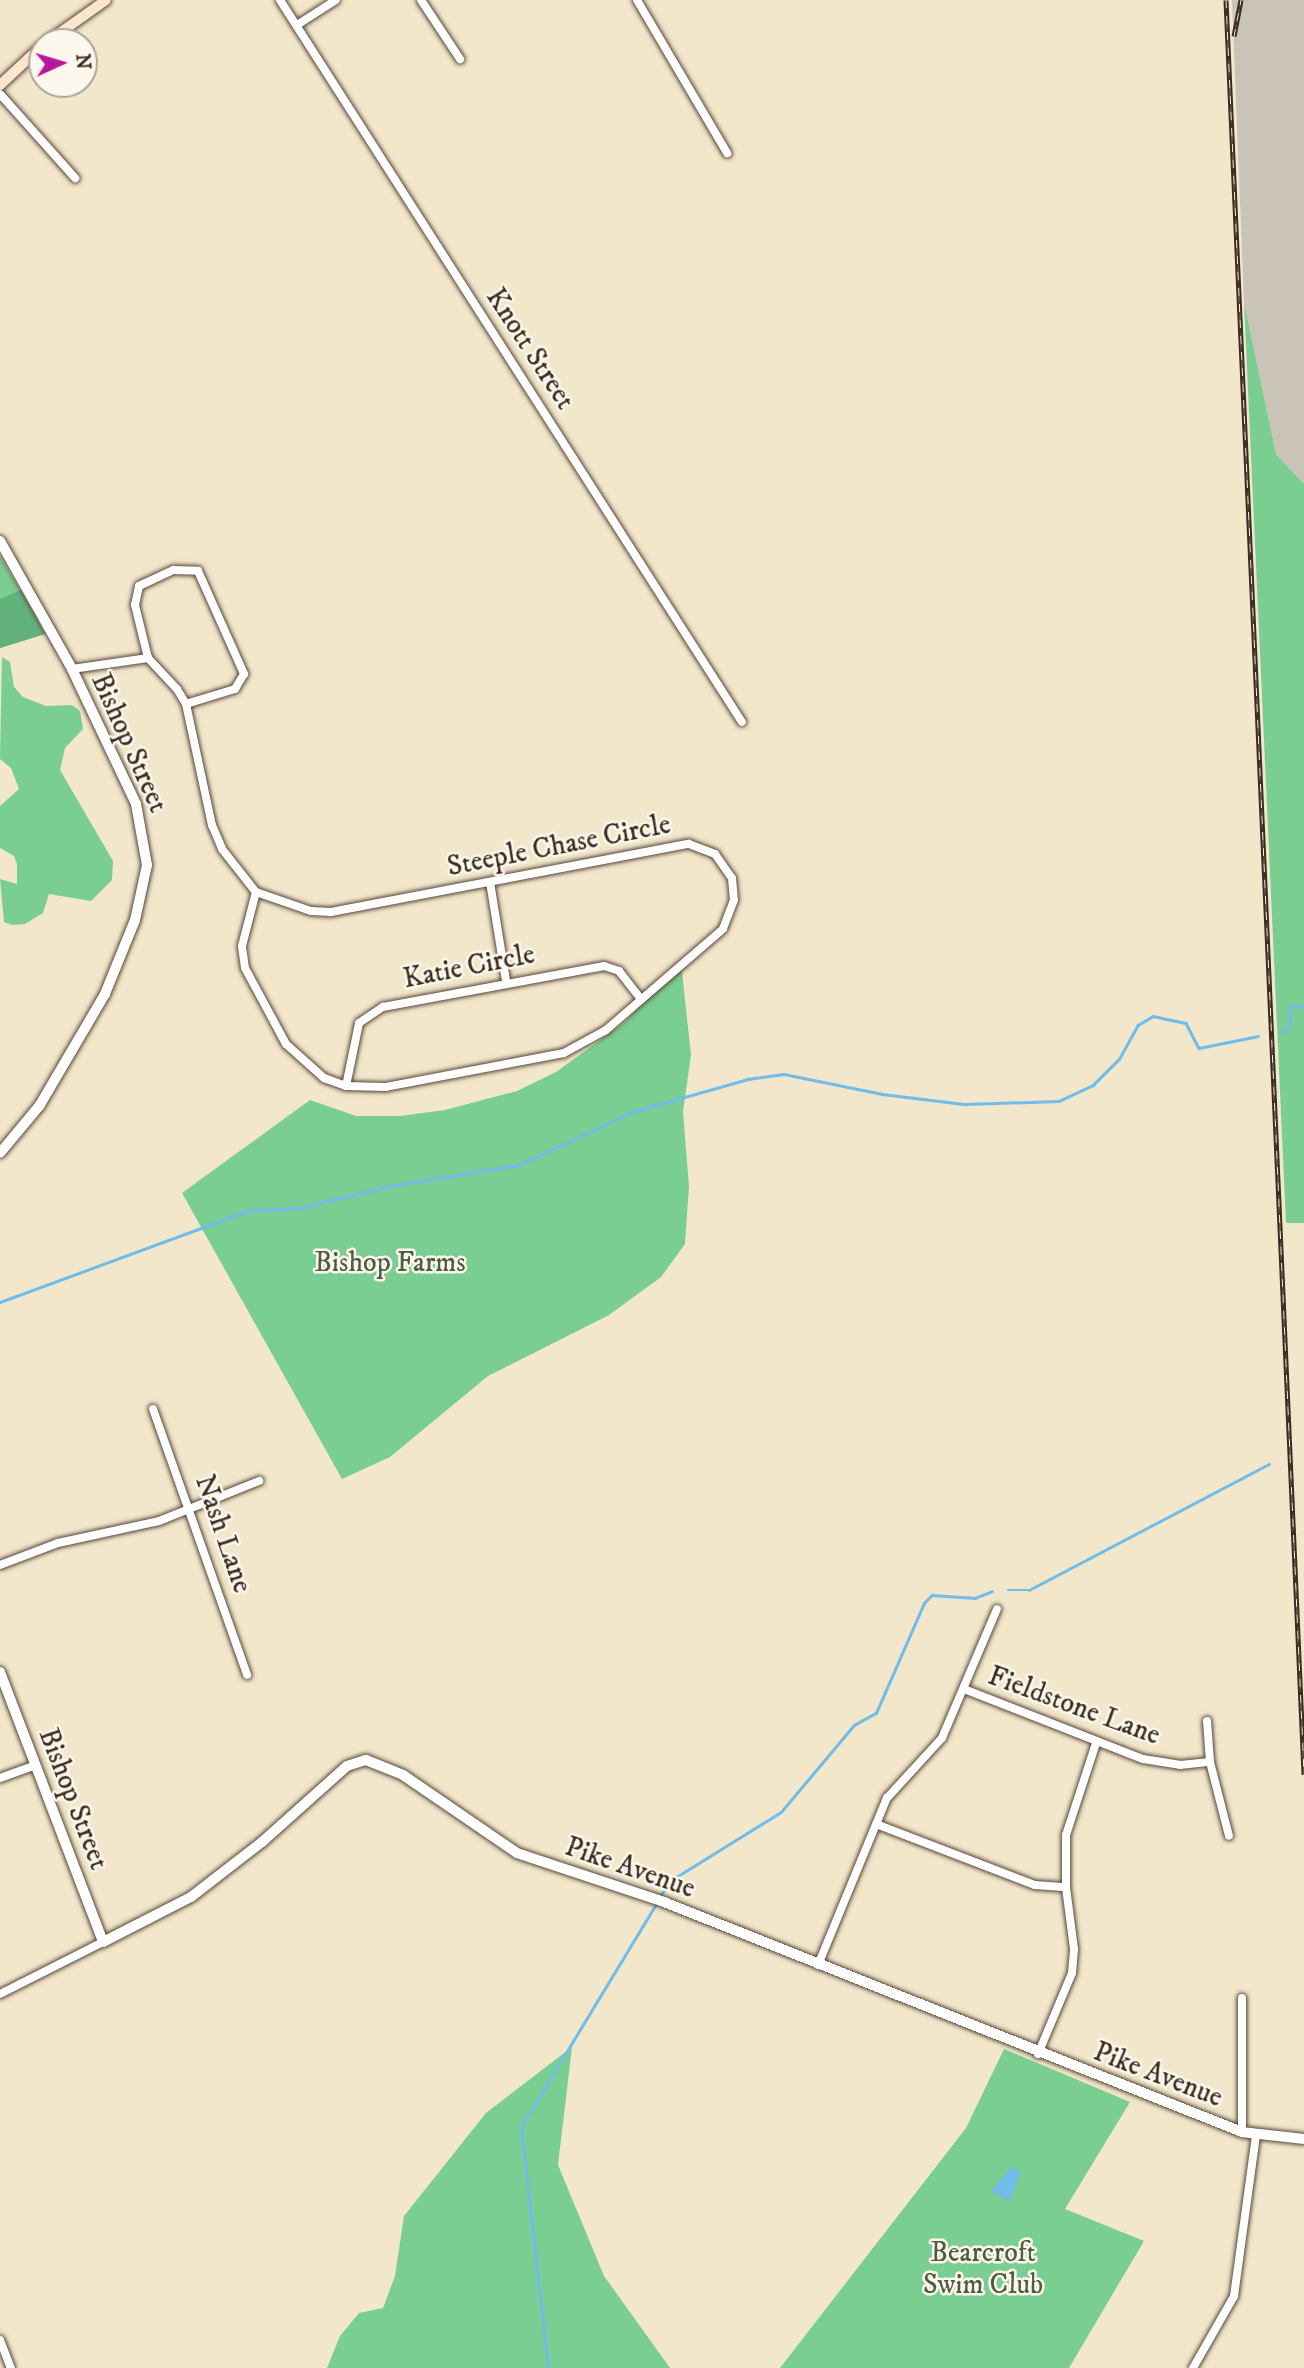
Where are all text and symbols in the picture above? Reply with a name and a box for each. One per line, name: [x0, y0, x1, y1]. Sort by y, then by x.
north arrow: [28, 28, 98, 98]
text: N: [70, 53, 94, 70]
street label: Knott Street: [478, 282, 582, 416]
street label: Bishop Street: [83, 668, 175, 818]
street label: Steeple Chase Circle: [444, 808, 674, 884]
street label: Katie Circle: [400, 938, 538, 996]
park label: Bishop Farms: [314, 1246, 466, 1280]
street label: Nash Lane: [187, 1471, 259, 1597]
street label: Fieldstone Lane: [983, 1659, 1165, 1753]
street label: Bishop Street: [31, 1724, 115, 1874]
street label: Pike Avenue: [561, 1830, 699, 1906]
street label: Pike Avenue: [1089, 2035, 1227, 2115]
park label: Bearcroft Swim Club: [923, 2236, 1043, 2302]

